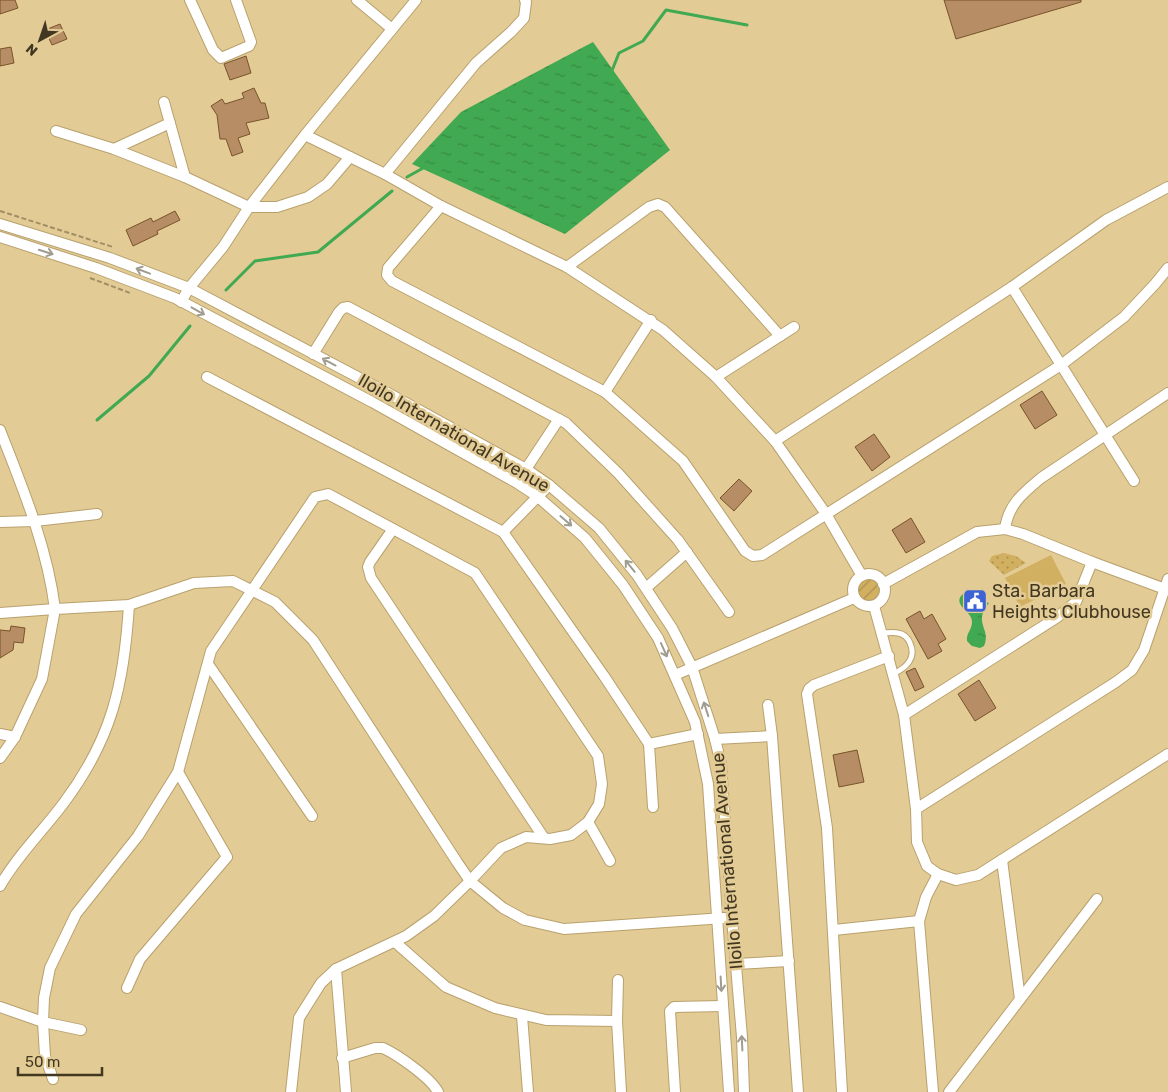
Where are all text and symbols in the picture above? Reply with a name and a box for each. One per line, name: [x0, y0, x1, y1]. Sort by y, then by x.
north arrow: [15, 15, 65, 65]
text: N: [23, 40, 41, 59]
one-way arrow: [38, 248, 54, 258]
one-way arrow: [136, 266, 152, 275]
one-way arrow: [190, 306, 205, 316]
one-way arrow: [322, 357, 337, 367]
street label: Iloilo International Avenue: [354, 369, 554, 497]
one-way arrow: [559, 516, 572, 527]
one-way arrow: [624, 560, 635, 573]
place label: Sta. Barbara Heights Clubhouse: [992, 580, 1151, 623]
public building icon: Sta. Barbara Heights Clubhouse: [962, 588, 988, 614]
one-way arrow: [659, 642, 669, 657]
one-way arrow: [700, 701, 710, 717]
street label: Iloilo International Avenue: [707, 752, 747, 970]
one-way arrow: [716, 976, 725, 992]
one-way arrow: [738, 1036, 747, 1052]
scale bar: [18, 1044, 101, 1076]
text: 50 m: [25, 1053, 60, 1071]

